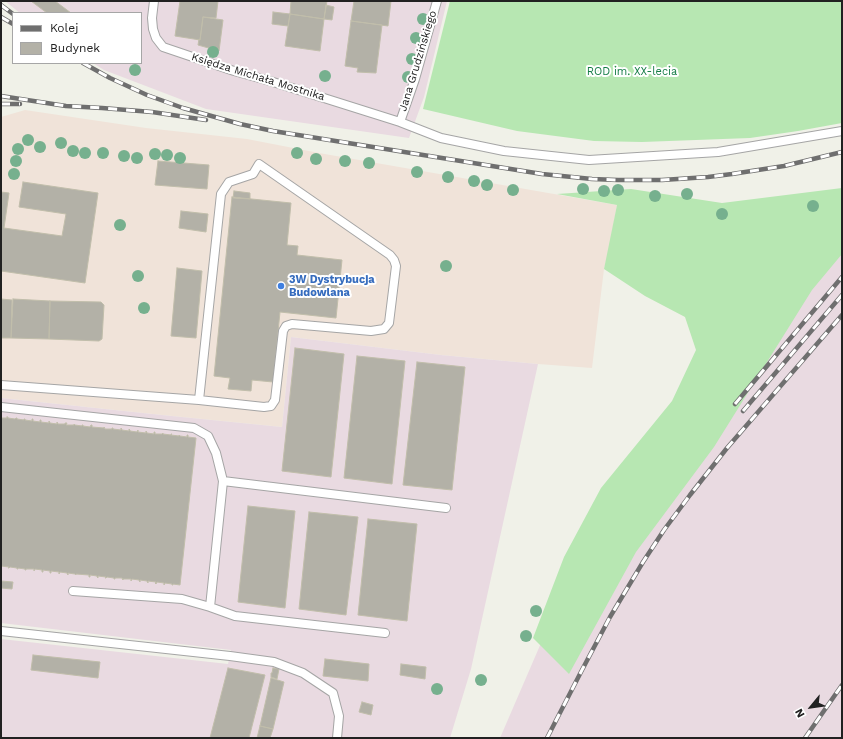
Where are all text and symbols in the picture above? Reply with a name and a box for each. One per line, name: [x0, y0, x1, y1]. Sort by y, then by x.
street label: Jana Grudzińskiego: [396, 9, 440, 113]
legend: [12, 12, 142, 64]
text: Kolej: [50, 21, 78, 35]
text: Budynek: [50, 41, 100, 55]
street label: Księdza Michała Mostnika: [190, 50, 326, 104]
park label: ROD im. XX-lecia: [587, 65, 677, 79]
place label: 3W Dystrybucja Budowlana: [289, 273, 375, 299]
marker: 3W Dystrybucja Budowlana: [276, 281, 286, 291]
north arrow: [791, 687, 831, 727]
text: N: [792, 706, 808, 720]

